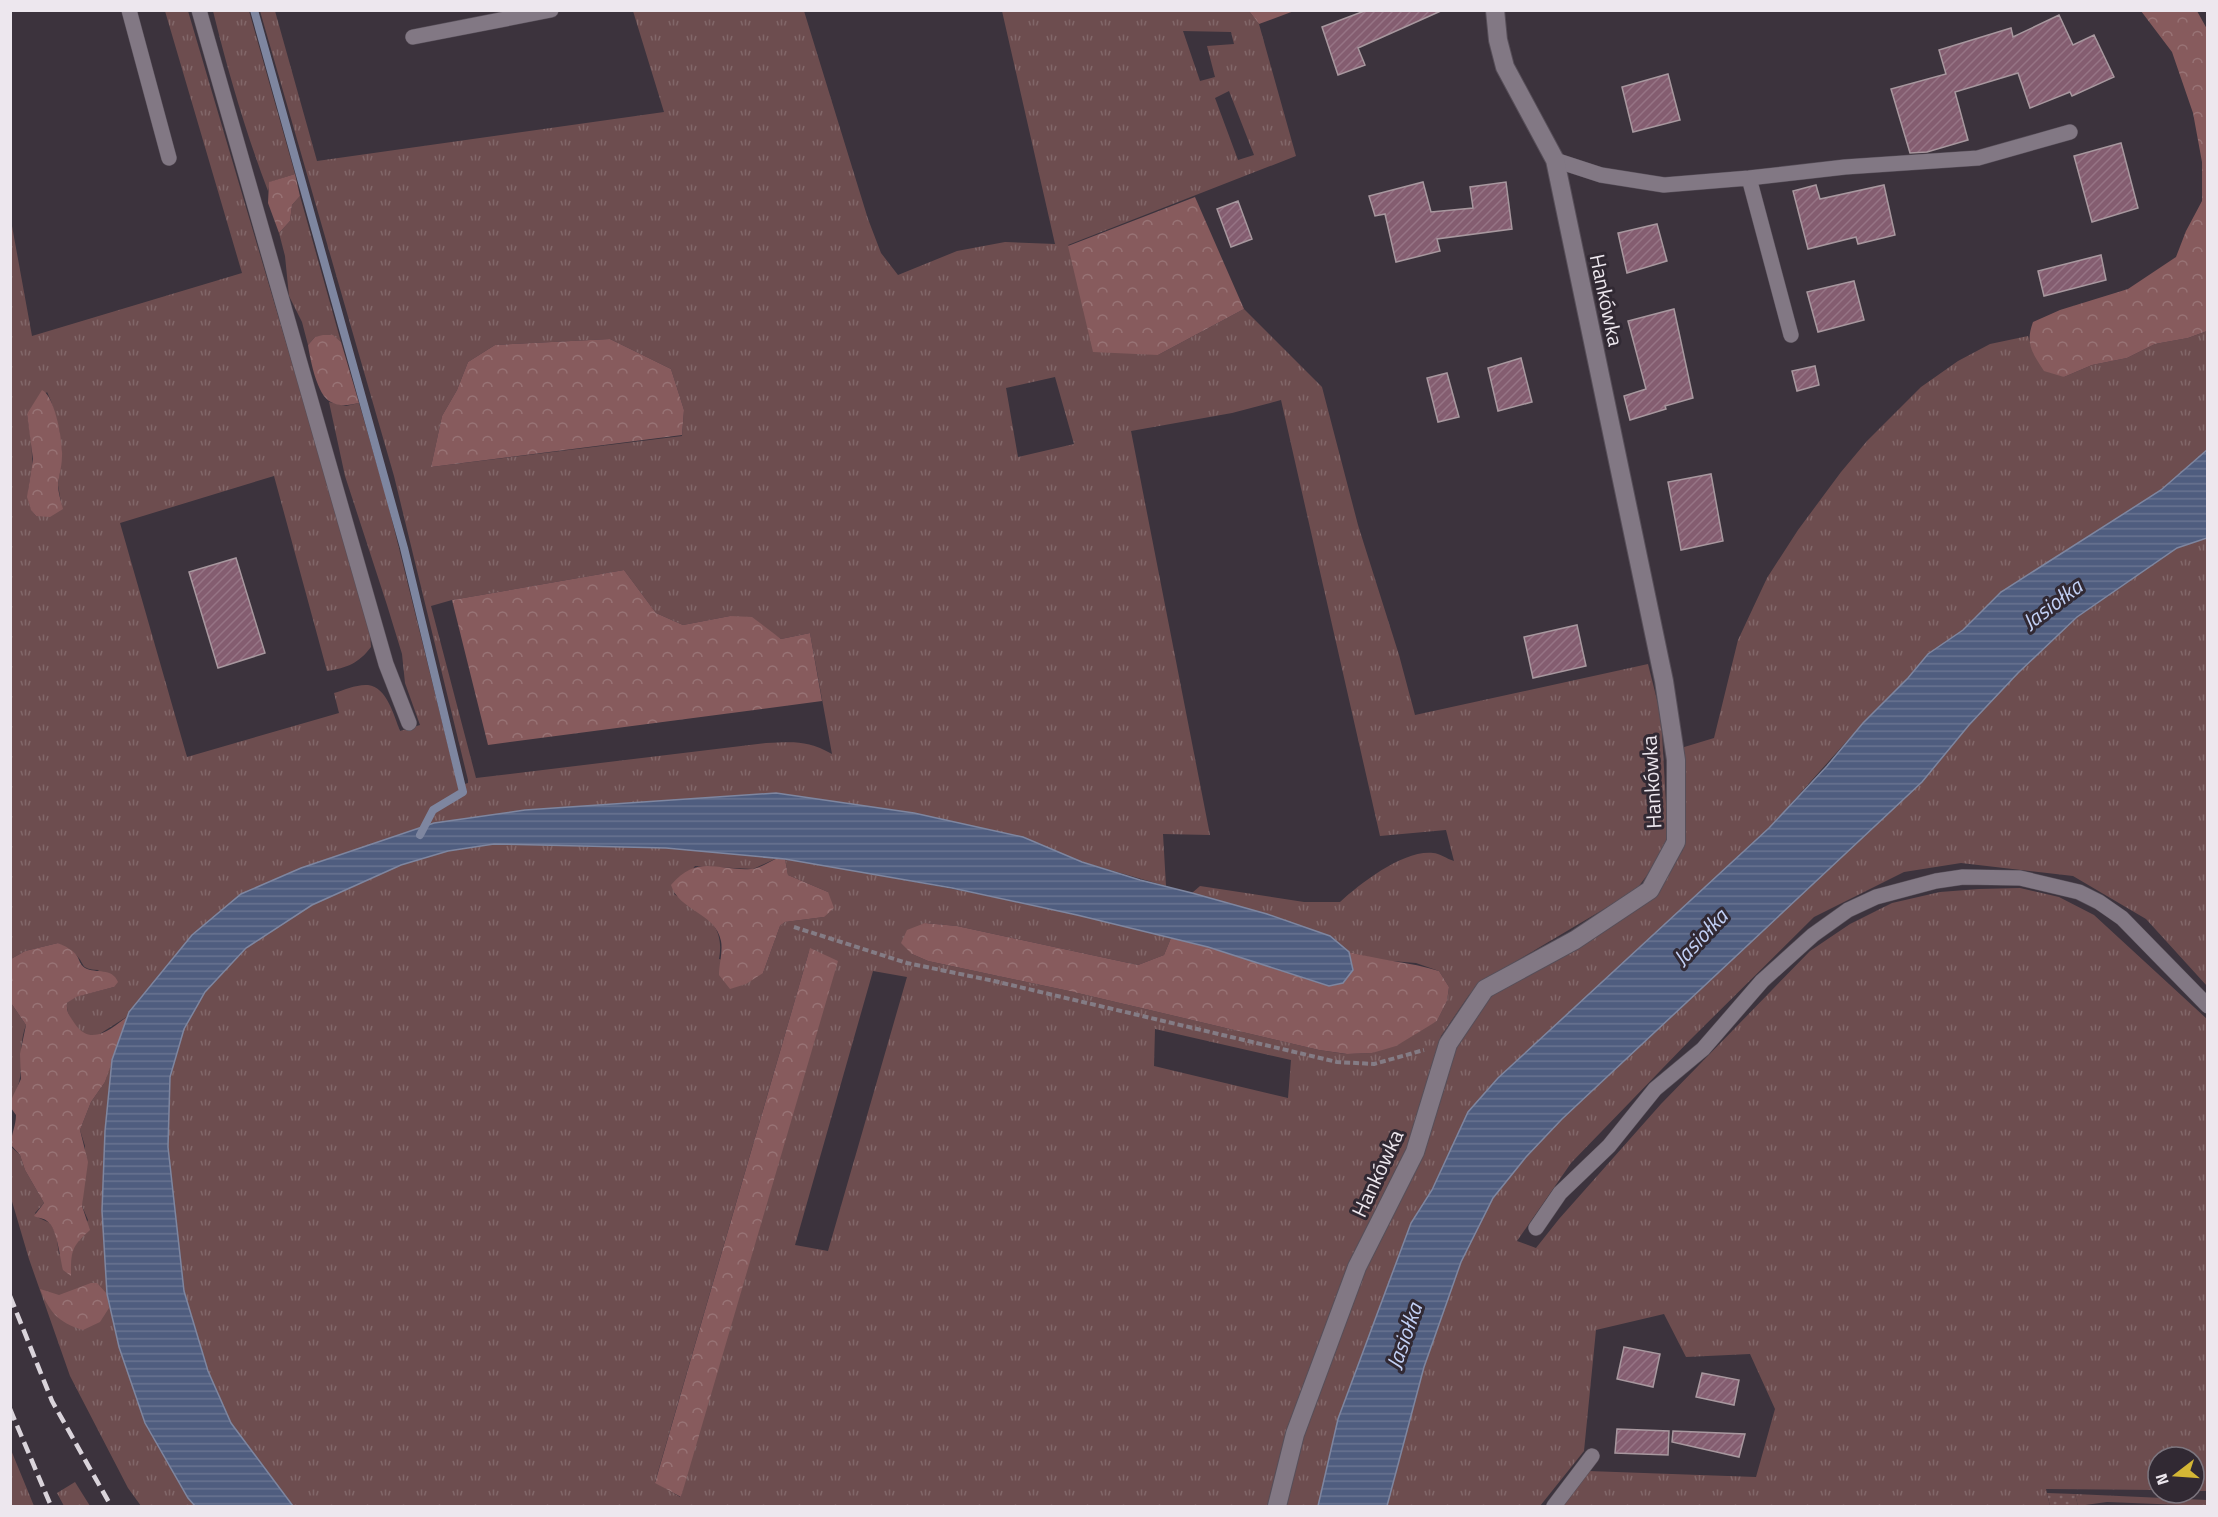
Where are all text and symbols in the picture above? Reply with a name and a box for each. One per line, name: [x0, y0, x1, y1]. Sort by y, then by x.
street label: Hankówka: [1582, 251, 1632, 349]
water label: Jasiołka: [2015, 569, 2091, 638]
street label: Hankówka: [1633, 734, 1669, 829]
water label: Jasiołka: [1664, 899, 1737, 973]
street label: Hankówka: [1343, 1124, 1411, 1222]
water label: Jasiołka: [1377, 1296, 1432, 1374]
north arrow: [2146, 1445, 2206, 1505]
text: N: [2149, 1471, 2175, 1488]

